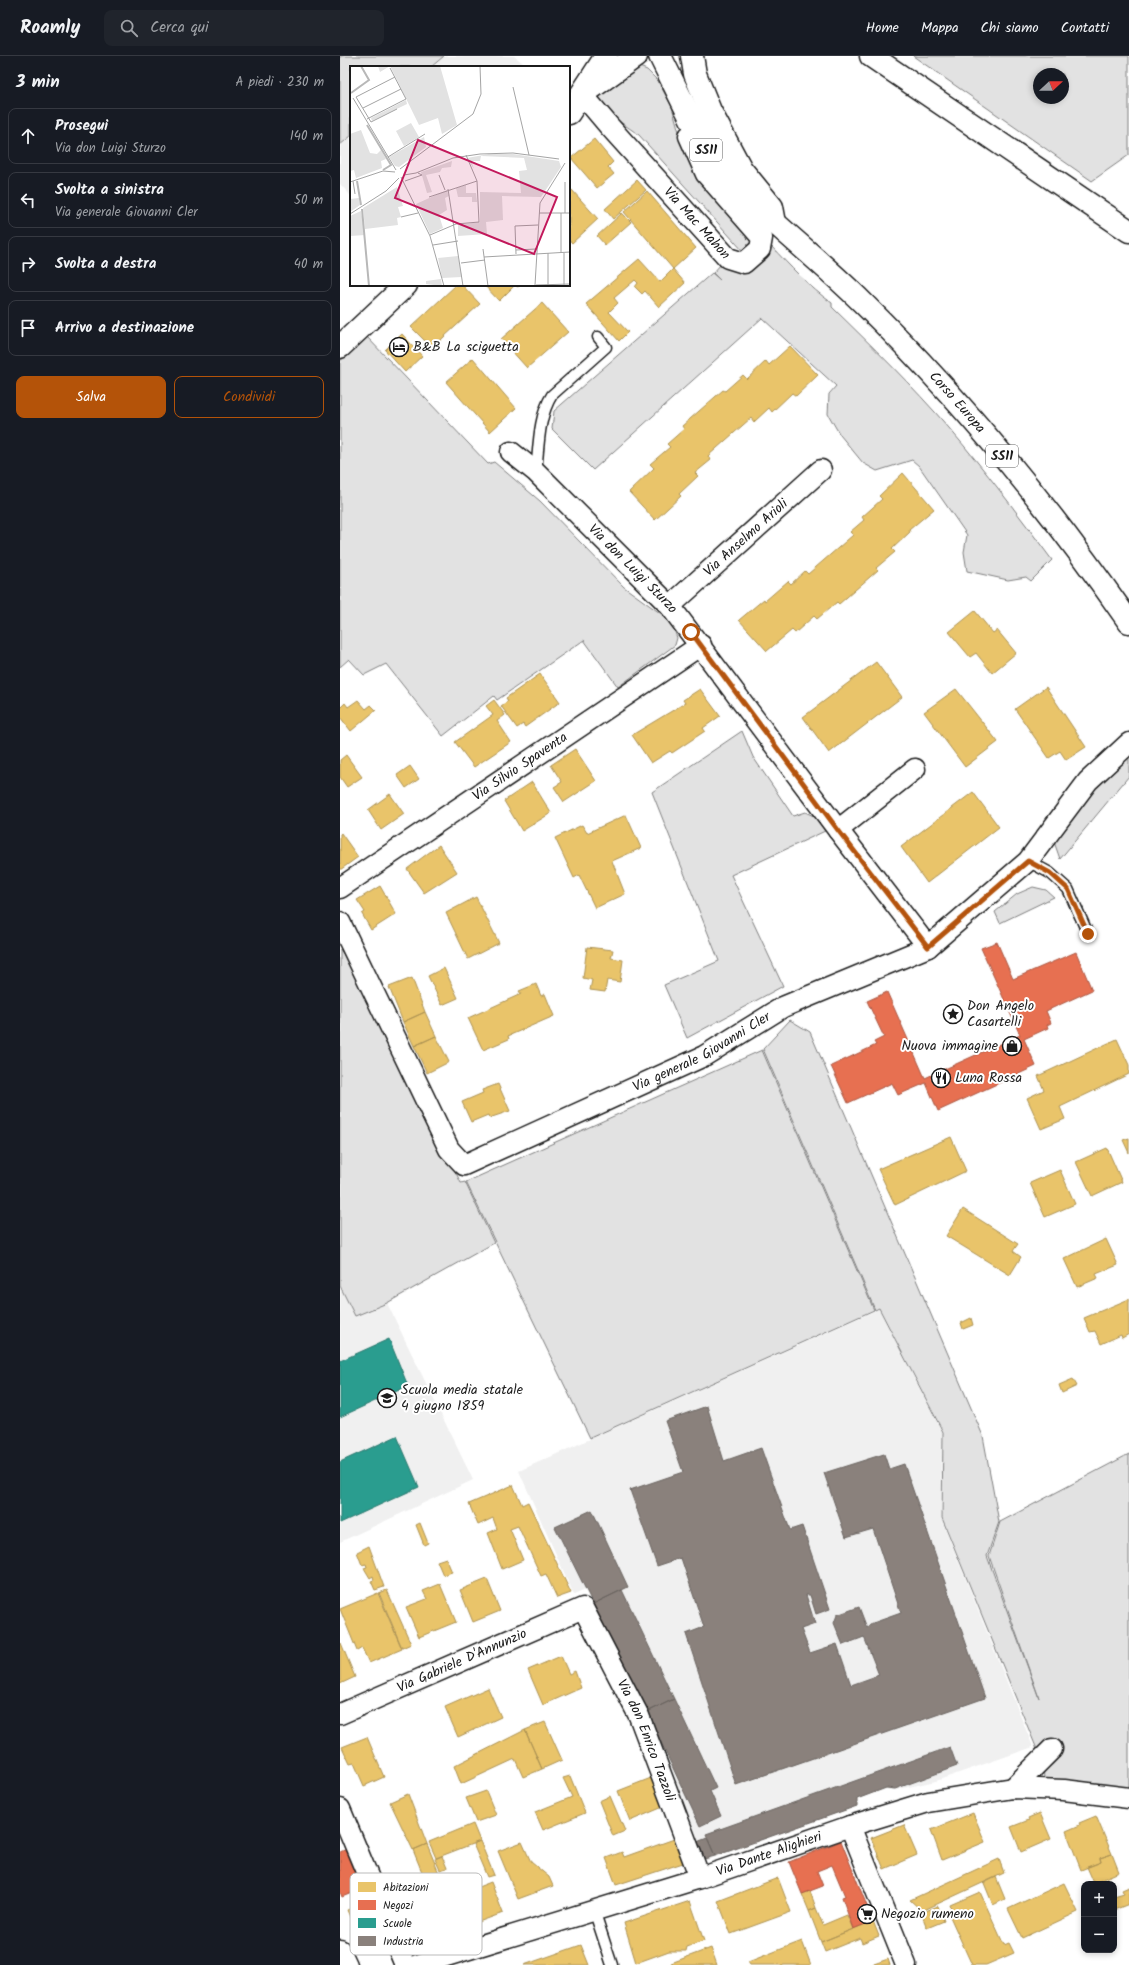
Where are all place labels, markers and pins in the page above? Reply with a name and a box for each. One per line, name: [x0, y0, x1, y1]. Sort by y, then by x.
hotel icon: B&B La sciguetta: [388, 336, 410, 358]
place label: B&B La sciguetta: [413, 336, 519, 358]
place label: Don Angelo Casartelli: [967, 995, 1034, 1033]
place icon: Don Angelo Casartelli: [942, 1003, 964, 1025]
place label: Nuova immagine: [901, 1035, 999, 1057]
shop icon: Nuova immagine: [1001, 1035, 1023, 1057]
restaurant icon: Luna Rossa: [930, 1067, 952, 1089]
place label: Luna Rossa: [955, 1067, 1022, 1089]
place label: Scuola media statale 4 giugno 1859: [401, 1379, 524, 1417]
school or university icon: Scuola media statale 4 giugno 1859: [376, 1387, 398, 1409]
supermarket icon: Negozio rumeno: [856, 1903, 878, 1925]
place label: Negozio rumeno: [881, 1903, 974, 1925]

